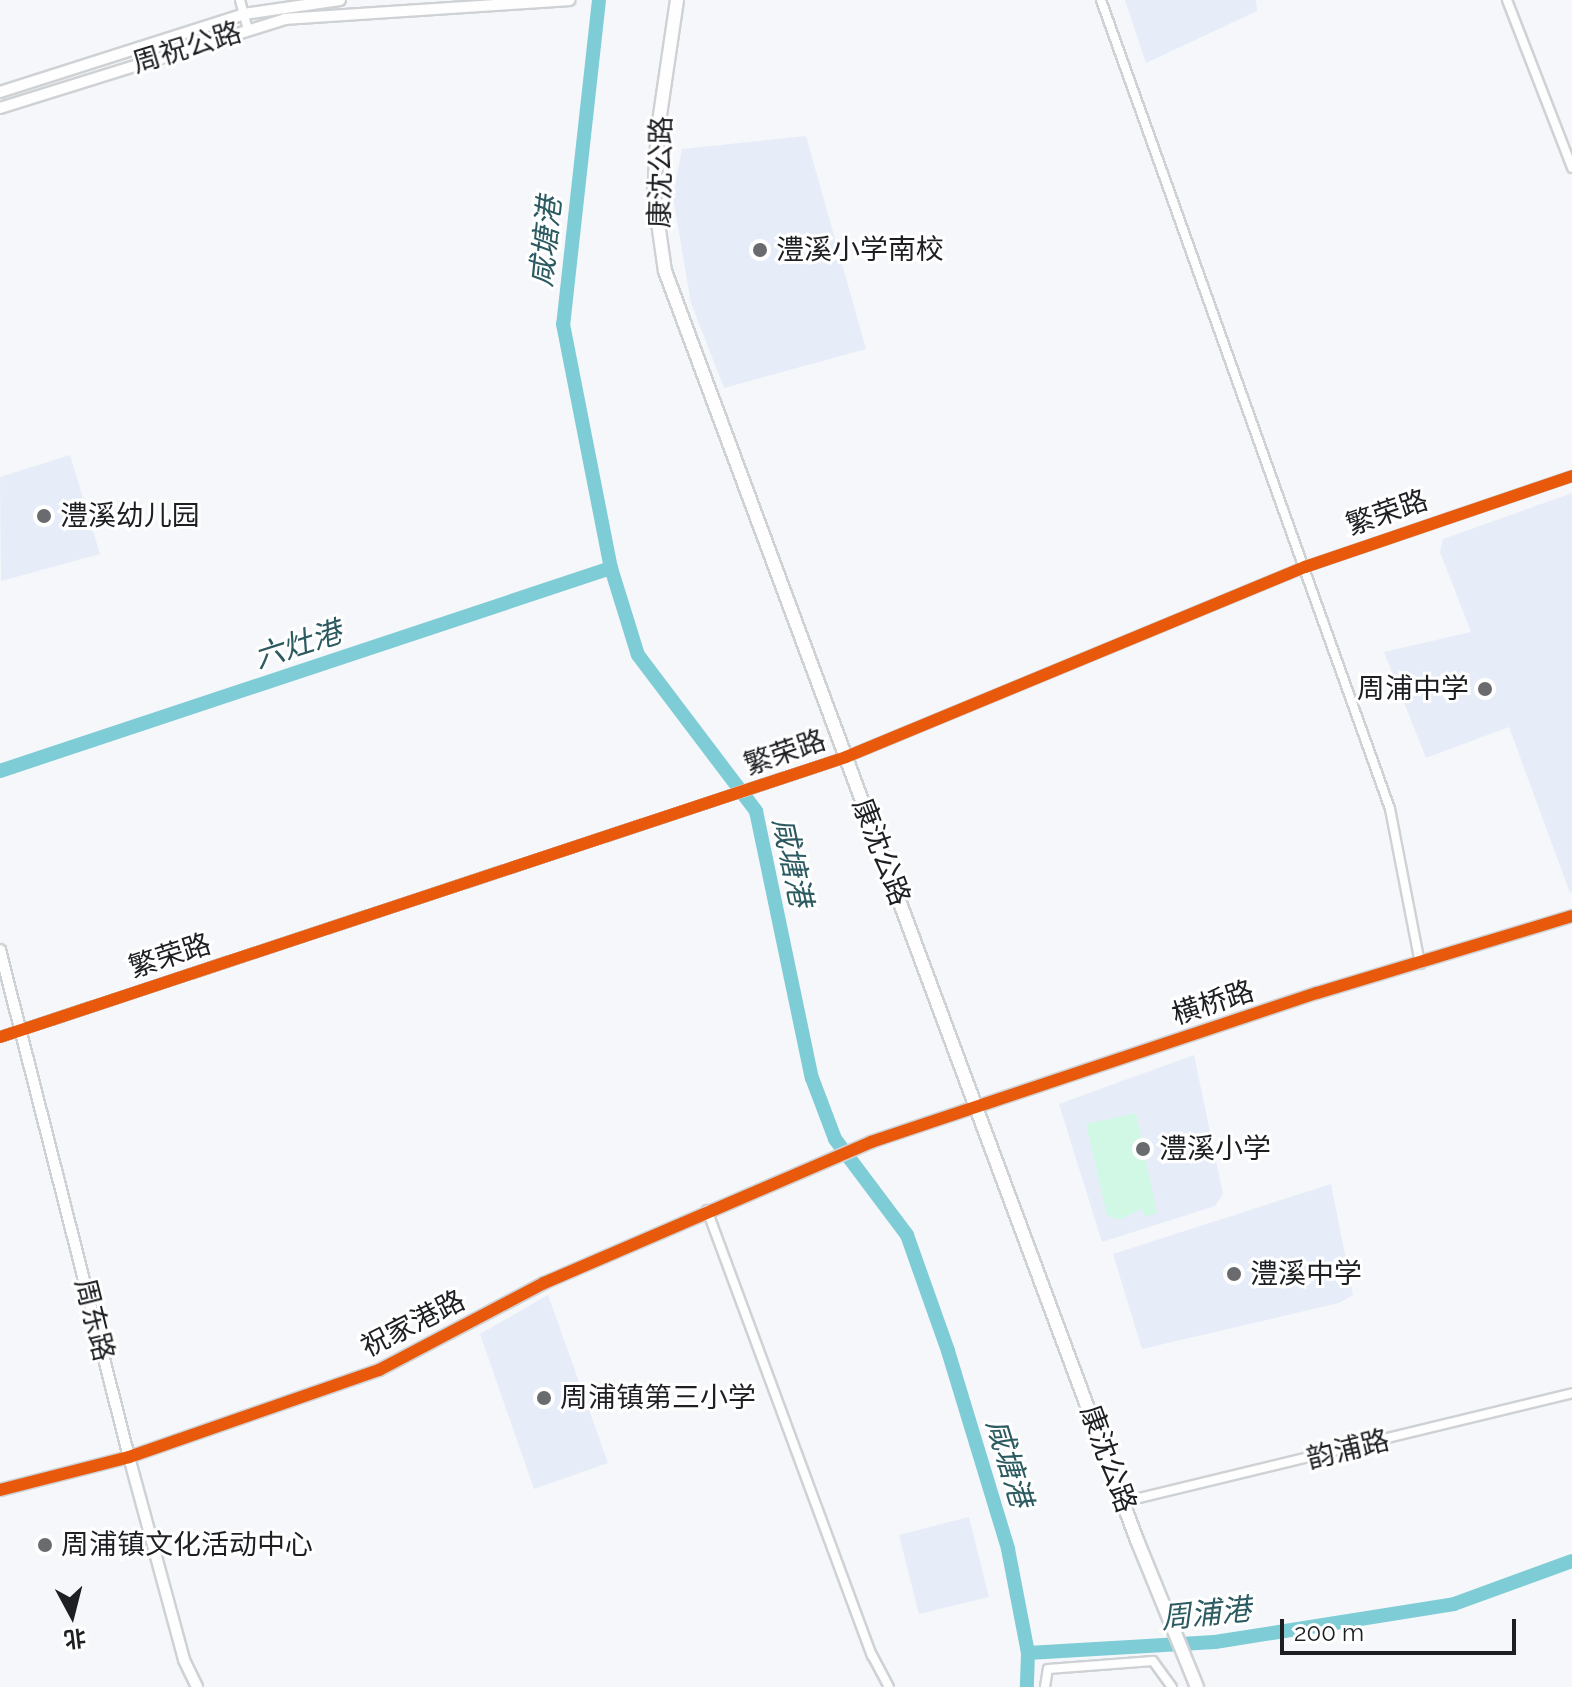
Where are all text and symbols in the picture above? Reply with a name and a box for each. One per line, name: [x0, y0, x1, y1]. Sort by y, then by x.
street label: 周祝公路: [129, 16, 245, 80]
street label: 康沈公路: [643, 116, 679, 228]
water label: 咸塘港: [523, 195, 569, 289]
place label: 澧溪小学南校: [776, 233, 944, 267]
marker: 澧溪小学南校: [751, 241, 769, 259]
street label: 繁荣路: [1342, 483, 1432, 543]
place label: 澧溪幼儿园: [60, 499, 200, 533]
marker: 澧溪幼儿园: [35, 507, 53, 525]
water label: 六灶港: [250, 614, 346, 676]
place label: 周浦中学: [1357, 672, 1469, 706]
marker: 周浦中学: [1476, 680, 1494, 698]
street label: 繁荣路: [740, 723, 830, 783]
street label: 康沈公路: [845, 794, 917, 910]
water label: 咸塘港: [765, 814, 819, 910]
street label: 繁荣路: [125, 927, 215, 985]
street label: 横桥路: [1168, 974, 1258, 1032]
place label: 澧溪小学: [1159, 1132, 1271, 1166]
marker: 澧溪小学: [1134, 1140, 1152, 1158]
place label: 澧溪中学: [1250, 1257, 1362, 1291]
marker: 澧溪中学: [1225, 1265, 1243, 1283]
street label: 周东路: [68, 1275, 120, 1365]
street label: 祝家港路: [355, 1284, 471, 1364]
place label: 周浦镇第三小学: [560, 1381, 756, 1415]
marker: 周浦镇第三小学: [535, 1389, 553, 1407]
street label: 康沈公路: [1073, 1401, 1143, 1517]
water label: 咸塘港: [979, 1415, 1039, 1511]
street label: 韵浦路: [1303, 1424, 1393, 1476]
place label: 周浦镇文化活动中心: [61, 1528, 313, 1562]
marker: 周浦镇文化活动中心: [36, 1536, 54, 1554]
north arrow: [32, 1575, 112, 1655]
water label: 周浦港: [1159, 1591, 1253, 1637]
scale bar: [1284, 1603, 1520, 1653]
text: 200 m: [1294, 1618, 1364, 1647]
text: 北: [62, 1625, 87, 1653]

